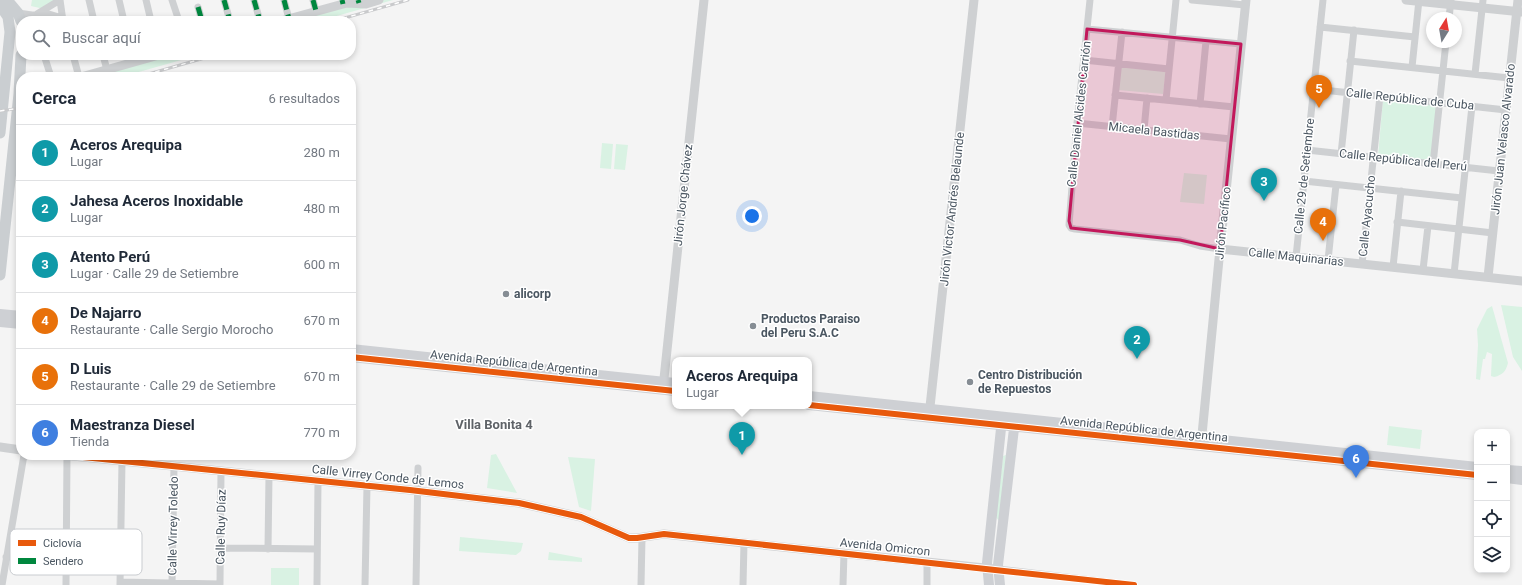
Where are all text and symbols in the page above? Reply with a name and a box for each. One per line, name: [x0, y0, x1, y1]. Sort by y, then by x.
north arrow: [1426, 12, 1462, 48]
search box: [16, 16, 356, 60]
icon: search: [30, 27, 52, 49]
text: Buscar aquí: [62, 29, 141, 47]
street label: Calle Daniel Alcides Carrión: [1064, 40, 1094, 188]
street label: Jirón Juan Velasco Alvarado: [1488, 63, 1518, 215]
pin: 5: [1306, 75, 1332, 108]
street label: Calle República de Cuba: [1345, 85, 1475, 113]
text: Cerca: [32, 88, 76, 108]
text: 6 resultados: [268, 91, 340, 106]
street label: Calle 29 de Setiembre: [1291, 117, 1317, 235]
street label: Micaela Bastidas: [1108, 119, 1200, 143]
street label: Jirón Victor Andrés Belaunde: [937, 131, 967, 287]
text: Aceros Arequipa: [70, 136, 182, 154]
street label: Jirón Jorge Chávez: [671, 143, 695, 247]
text: 1: [41, 145, 49, 160]
text: 280 m: [303, 145, 340, 160]
street label: Calle República del Perú: [1338, 146, 1468, 174]
text: Lugar: [70, 154, 103, 169]
pin: 3: [1251, 168, 1277, 201]
street label: Calle Ayacucho: [1356, 174, 1378, 257]
street label: Jirón Pacífico: [1212, 186, 1234, 260]
text: Jahesa Aceros Inoxidable: [70, 192, 243, 210]
text: 2: [41, 201, 49, 216]
text: 480 m: [303, 201, 340, 216]
your location: [742, 206, 762, 226]
pin: 4: [1310, 208, 1336, 241]
text: Lugar: [70, 210, 103, 225]
street label: Calle Maquinarias: [1248, 245, 1344, 269]
text: Atento Perú: [70, 248, 150, 266]
text: 3: [41, 257, 49, 272]
text: 600 m: [303, 257, 340, 272]
text: Lugar · Calle 29 de Setiembre: [70, 266, 239, 281]
place label: alicorp: [514, 287, 551, 301]
marker: alicorp: [501, 289, 511, 299]
text: De Najarro: [70, 304, 141, 322]
place label: Productos Paraiso del Peru S.A.C: [761, 312, 860, 340]
text: 4: [41, 313, 49, 328]
text: 670 m: [303, 313, 340, 328]
marker: Productos Paraiso del Peru S.A.C: [748, 321, 758, 331]
text: Restaurante · Calle Sergio Morocho: [70, 322, 273, 337]
pin: 2: [1124, 326, 1150, 359]
street label: Avenida República de Argentina: [429, 347, 599, 379]
popup: [672, 357, 812, 409]
text: D Luis: [70, 360, 112, 378]
text: Aceros Arequipa: [686, 367, 798, 385]
place label: Centro Distribución de Repuestos: [978, 368, 1083, 396]
text: 5: [41, 369, 49, 384]
text: 670 m: [303, 369, 340, 384]
marker: Centro Distribución de Repuestos: [965, 377, 975, 387]
text: Restaurante · Calle 29 de Setiembre: [70, 378, 276, 393]
text: Lugar: [686, 385, 719, 400]
street label: Avenida República de Argentina: [1059, 413, 1229, 445]
text: Maestranza Diesel: [70, 416, 195, 434]
district label: Villa Bonita 4: [455, 417, 533, 432]
pin: 1: [729, 422, 755, 455]
text: 6: [41, 425, 49, 440]
text: 770 m: [303, 425, 340, 440]
map controls: [1474, 429, 1510, 573]
button: +: [1474, 429, 1510, 465]
text: Tienda: [70, 434, 109, 449]
pin: 6: [1343, 445, 1369, 478]
street label: Calle Virrey Conde de Lemos: [311, 462, 465, 492]
button: −: [1474, 465, 1510, 501]
street label: Calle Virrey Toledo: [165, 476, 181, 576]
street label: Calle Ruy Díaz: [213, 489, 229, 565]
button: locate: [1474, 501, 1510, 537]
legend: [10, 529, 142, 575]
street label: Avenida Omicron: [839, 535, 931, 559]
text: Ciclovía: [43, 537, 82, 550]
button: layers: [1474, 537, 1510, 573]
text: Sendero: [43, 555, 83, 568]

